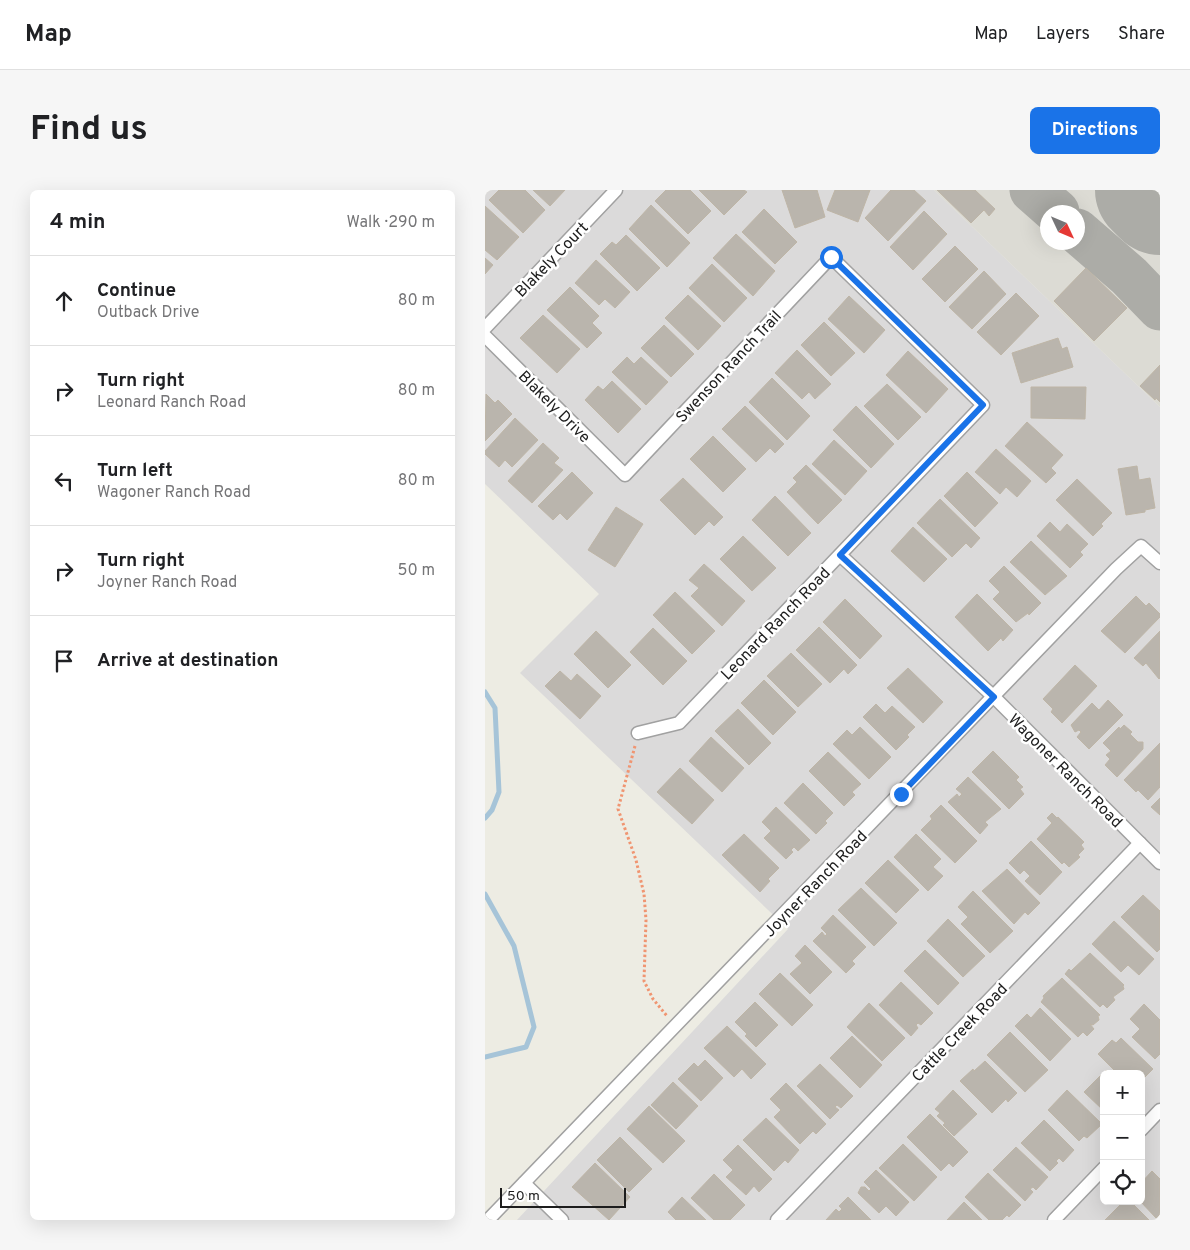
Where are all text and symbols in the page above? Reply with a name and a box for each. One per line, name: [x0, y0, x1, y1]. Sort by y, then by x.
text: Map: [25, 20, 72, 50]
text: Map: [974, 23, 1008, 46]
text: Layers: [1036, 23, 1090, 46]
text: Share: [1118, 23, 1165, 46]
button: Directions: [1030, 107, 1160, 154]
text: Find us: [30, 108, 148, 152]
north arrow: [1040, 205, 1085, 250]
text: 4 min: [50, 209, 106, 236]
text: Walk · 290 m: [347, 213, 435, 233]
street label: Blakely Court: [512, 219, 593, 302]
route start: [820, 246, 843, 269]
text: Continue: [97, 279, 176, 303]
icon: ahead: [50, 287, 78, 315]
text: 80 m: [398, 291, 435, 311]
text: Outback Drive: [97, 303, 199, 323]
street label: Swenson Ranch Trail: [672, 307, 787, 428]
street label: Blakely Drive: [513, 367, 594, 448]
text: Turn right: [97, 369, 185, 393]
icon: right: [50, 377, 78, 405]
text: 80 m: [398, 381, 435, 401]
text: Leonard Ranch Road: [97, 393, 246, 413]
text: Turn left: [97, 459, 173, 483]
icon: left: [50, 467, 78, 495]
text: 80 m: [398, 471, 435, 491]
text: Wagoner Ranch Road: [97, 483, 251, 503]
text: Turn right: [97, 549, 185, 573]
icon: right: [50, 557, 78, 585]
text: 50 m: [398, 561, 435, 581]
street label: Leonard Ranch Road: [717, 564, 835, 685]
text: Joyner Ranch Road: [97, 573, 237, 593]
icon: arrive: [50, 647, 78, 675]
text: Arrive at destination: [97, 649, 278, 673]
street label: Wagoner Ranch Road: [1003, 710, 1126, 833]
route end: [890, 783, 913, 806]
street label: Joyner Ranch Road: [760, 827, 872, 942]
street label: Cattle Creek Road: [908, 980, 1013, 1087]
map controls: [1100, 1070, 1145, 1205]
button: +: [1100, 1070, 1145, 1115]
button: −: [1100, 1115, 1145, 1160]
button: locate: [1100, 1160, 1145, 1205]
scale bar: [500, 1185, 626, 1208]
text: 50 m: [507, 1188, 540, 1205]

